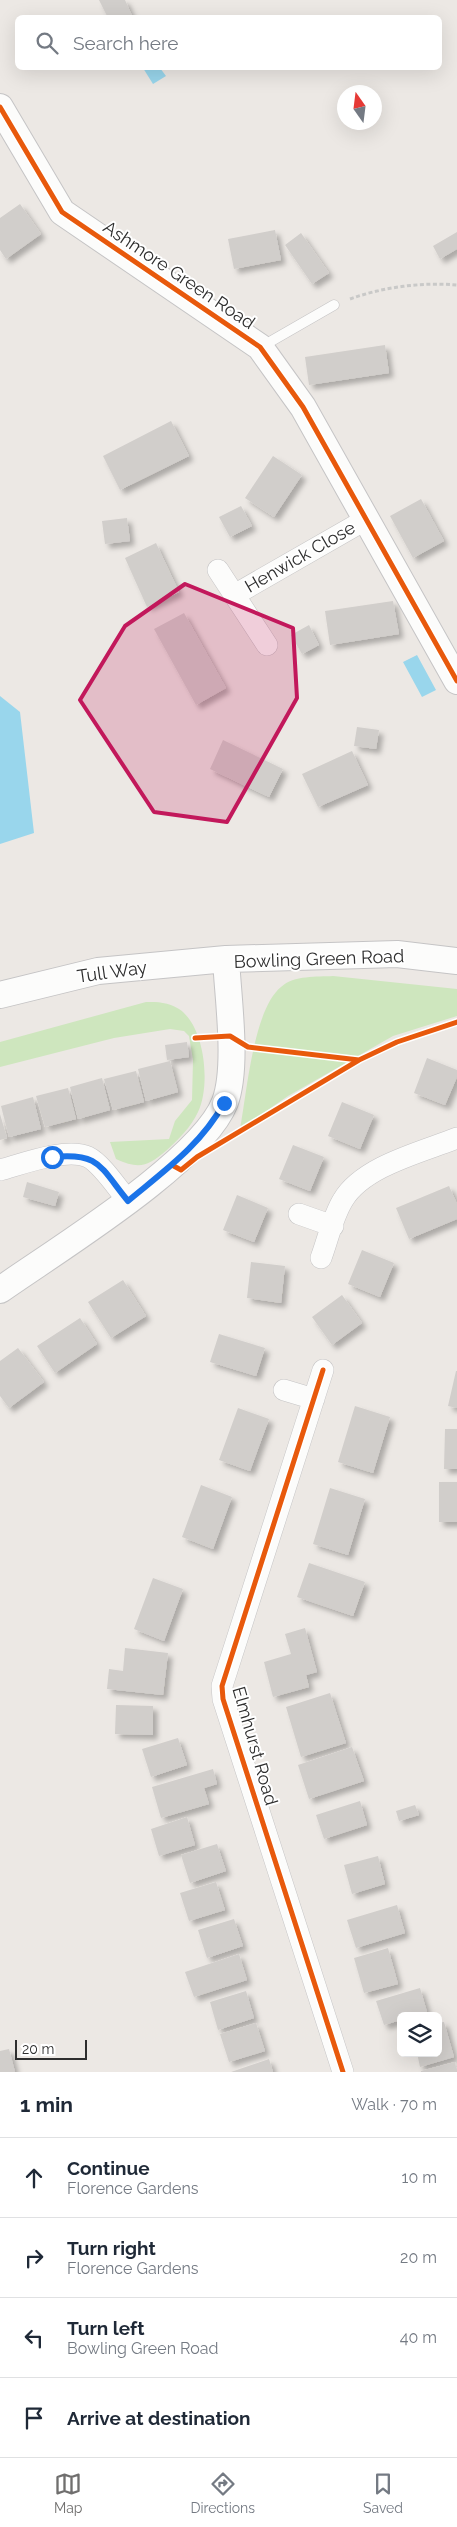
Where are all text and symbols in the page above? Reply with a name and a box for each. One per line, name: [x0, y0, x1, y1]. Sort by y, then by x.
search box: [15, 15, 442, 70]
icon: search: [33, 29, 61, 57]
text: Search here: [73, 32, 179, 54]
north arrow: [337, 85, 382, 130]
street label: Ashmore Green Road: [100, 216, 259, 333]
street label: Henwick Close: [241, 516, 359, 597]
street label: Bowling Green Road: [233, 945, 404, 972]
street label: Tull Way: [76, 956, 149, 987]
route end: [213, 1092, 236, 1115]
route start: [41, 1146, 64, 1169]
street label: Elmhurst Road: [229, 1684, 282, 1808]
map controls: [397, 2012, 442, 2057]
button: layers: [397, 2012, 442, 2057]
scale bar: [15, 2037, 88, 2060]
text: 20 m: [22, 2041, 54, 2057]
text: 1 min: [20, 2092, 73, 2117]
text: Walk · 70 m: [351, 2095, 437, 2114]
text: Continue: [67, 2157, 150, 2179]
icon: ahead: [20, 2164, 48, 2192]
text: 10 m: [402, 2168, 437, 2187]
text: Florence Gardens: [67, 2179, 199, 2198]
text: Turn right: [67, 2237, 156, 2259]
icon: right: [20, 2244, 48, 2272]
text: 20 m: [400, 2248, 437, 2267]
text: Florence Gardens: [67, 2259, 199, 2278]
text: Turn left: [67, 2317, 144, 2339]
icon: left: [20, 2324, 48, 2352]
text: 40 m: [400, 2328, 437, 2347]
text: Bowling Green Road: [67, 2339, 218, 2358]
icon: arrive: [20, 2404, 48, 2432]
text: Arrive at destination: [67, 2407, 251, 2429]
tab: Map: [54, 2470, 82, 2516]
tab: Directions: [190, 2470, 255, 2516]
tab: Saved: [363, 2470, 403, 2516]

